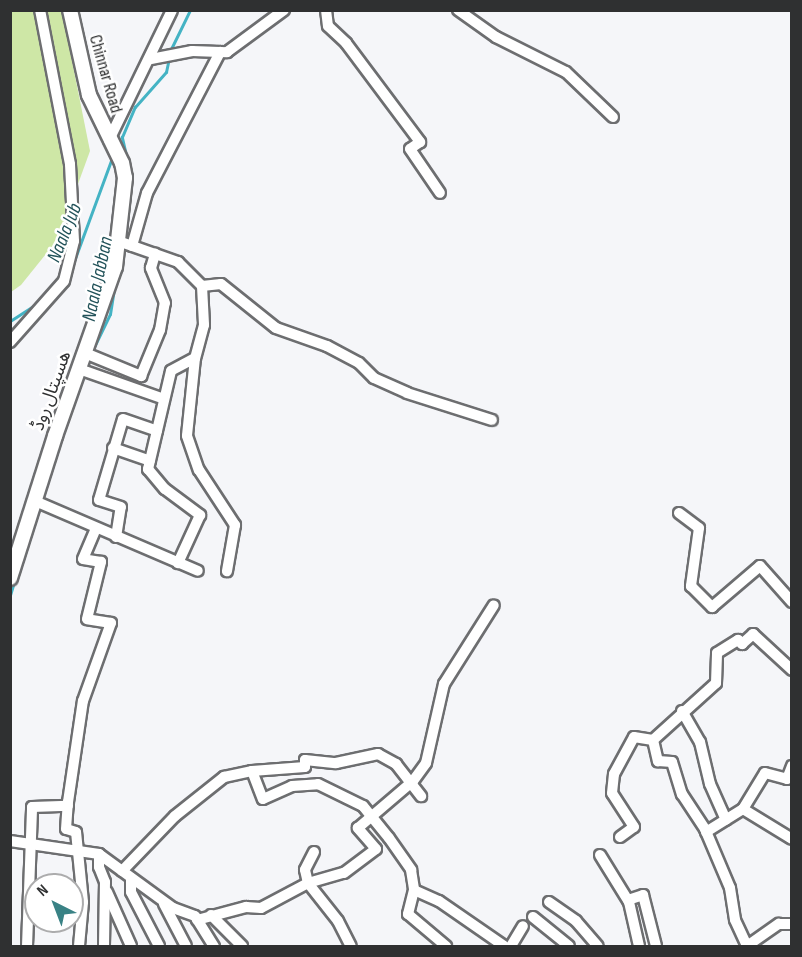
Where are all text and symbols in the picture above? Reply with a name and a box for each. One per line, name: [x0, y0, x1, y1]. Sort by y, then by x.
street label: Chinnar Road: [84, 33, 126, 115]
water label: Naala Jub: [42, 200, 88, 266]
water label: Naala Jabban: [77, 234, 119, 324]
street label: ھسپتال روڈ: [28, 348, 76, 434]
north arrow: [24, 873, 84, 933]
text: N: [33, 881, 52, 901]

